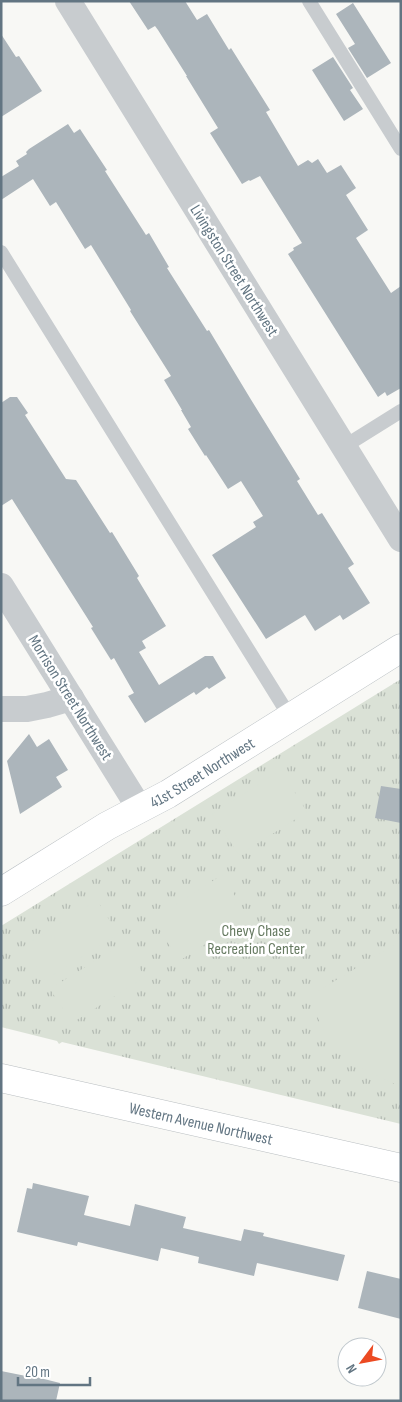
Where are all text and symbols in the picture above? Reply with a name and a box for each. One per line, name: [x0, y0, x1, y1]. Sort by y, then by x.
street label: Livingston Street Northwest: [186, 202, 282, 340]
street label: Morrison Street Northwest: [24, 632, 116, 764]
street label: 41st Street Northwest: [147, 734, 259, 813]
park label: Chevy Chase Recreation Center: [207, 922, 305, 959]
street label: Western Avenue Northwest: [127, 1099, 274, 1150]
north arrow: [337, 1337, 387, 1387]
scale bar: [18, 1354, 90, 1386]
text: N: [342, 1361, 361, 1376]
text: 20 m: [25, 1363, 50, 1382]

